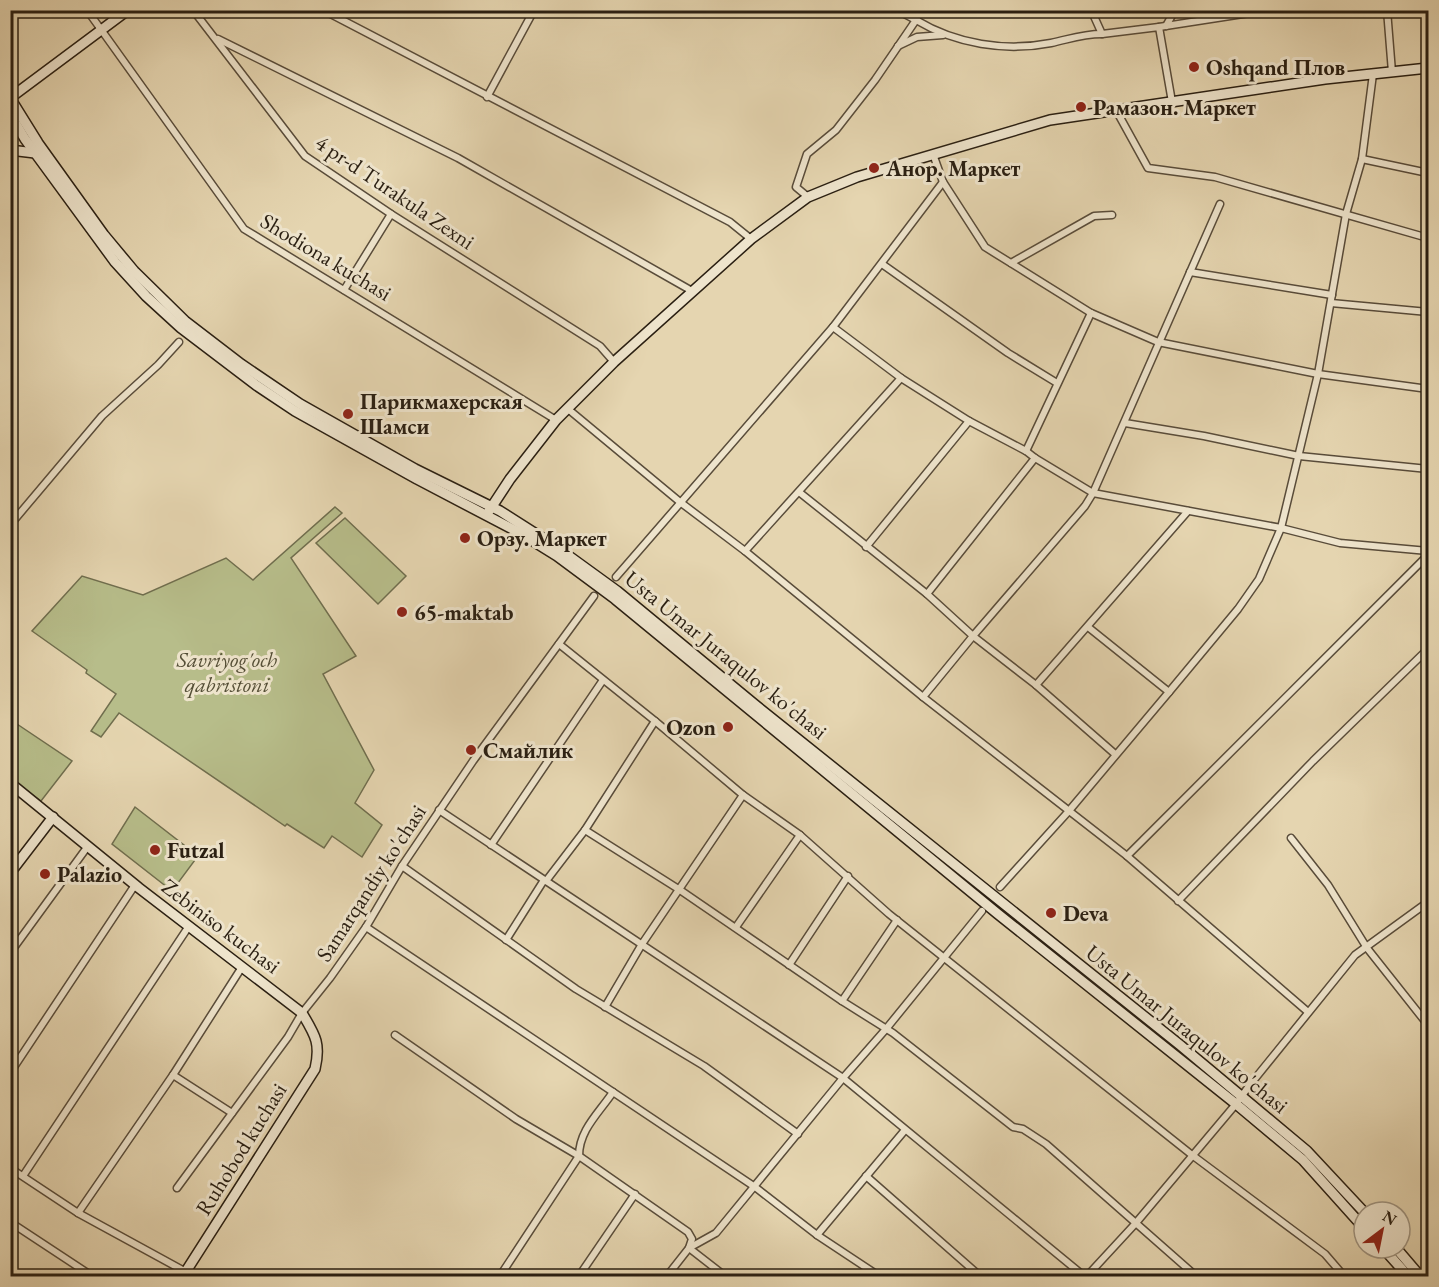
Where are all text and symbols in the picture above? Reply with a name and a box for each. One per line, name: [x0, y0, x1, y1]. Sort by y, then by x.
place label: Oshqand Плов: [1206, 53, 1346, 82]
marker: Oshqand Плов: [1187, 60, 1201, 74]
place label: Рамазон. Маркет: [1093, 93, 1256, 122]
marker: Рамазон. Маркет: [1074, 100, 1088, 114]
street label: 4 pr-d Turakula Zexni: [310, 128, 480, 256]
place label: Анор. Маркет: [885, 154, 1021, 183]
marker: Анор. Маркет: [867, 161, 881, 175]
street label: Shodiona kuchasi: [255, 206, 397, 308]
place label: Парикмахерская Шамси: [360, 387, 523, 441]
marker: Парикмахерская Шамси: [341, 407, 355, 421]
place label: Орзу. Маркет: [477, 524, 607, 553]
marker: Орзу. Маркет: [458, 531, 472, 545]
street label: Usta Umar Juraqulov ko'chasi: [619, 564, 833, 746]
place label: 65-maktab: [414, 598, 514, 627]
marker: 65-maktab: [395, 605, 409, 619]
park label: Savriyog'och qabristoni: [176, 645, 278, 699]
place label: Ozon: [666, 713, 717, 742]
marker: Ozon: [721, 720, 735, 734]
place label: Смайлик: [483, 736, 574, 765]
marker: Смайлик: [464, 743, 478, 757]
street label: Samarqandiy ko'chasi: [309, 799, 433, 967]
place label: Futzal: [167, 836, 225, 865]
marker: Futzal: [148, 843, 162, 857]
place label: Palazio: [57, 860, 122, 889]
marker: Palazio: [38, 867, 52, 881]
street label: Zebiniso kuchasi: [156, 872, 286, 980]
place label: Deva: [1063, 899, 1109, 928]
marker: Deva: [1044, 906, 1058, 920]
street label: Usta Umar Juraqulov ko'chasi: [1080, 938, 1294, 1120]
street label: Ruhobod kuchasi: [189, 1077, 293, 1221]
north arrow: [1352, 1200, 1412, 1260]
text: N: [1379, 1205, 1401, 1230]

